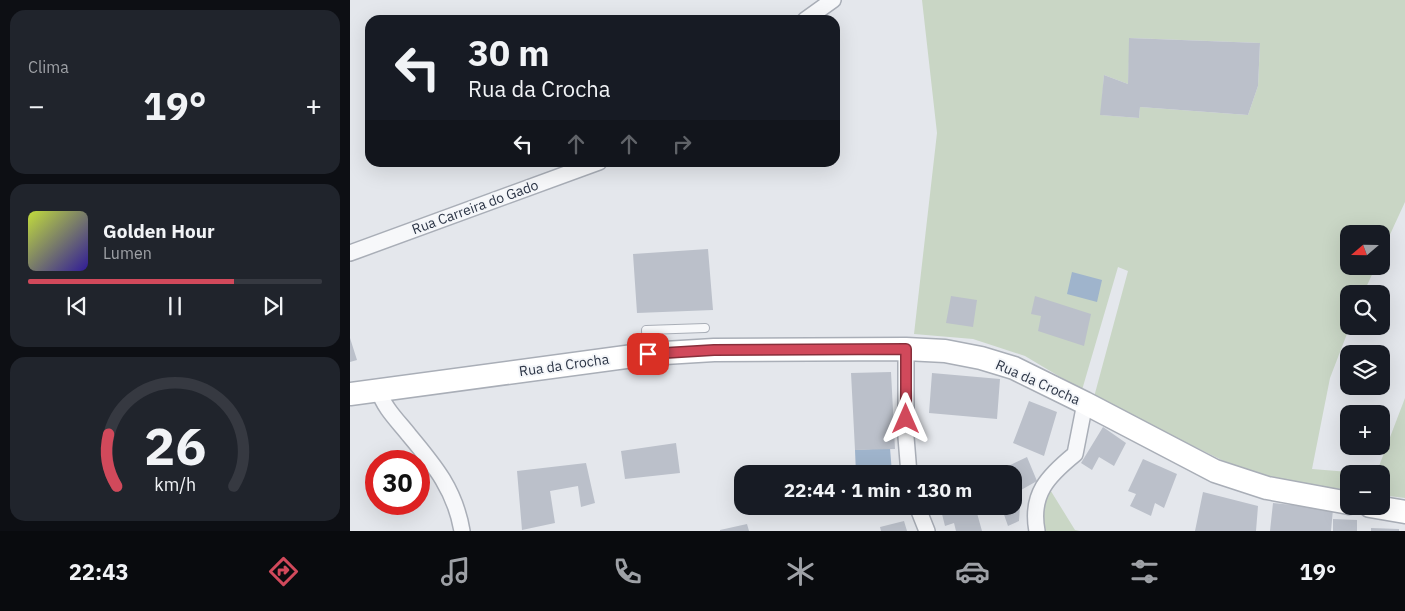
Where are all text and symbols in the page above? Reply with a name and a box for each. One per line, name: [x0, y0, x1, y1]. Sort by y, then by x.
text: 30 m: [468, 30, 550, 76]
icon: left: [385, 35, 450, 100]
text: Clima: [28, 57, 69, 77]
text: Rua da Crocha: [468, 74, 610, 103]
text: 19°: [143, 81, 207, 130]
text: −: [28, 87, 45, 124]
text: +: [305, 87, 322, 124]
icon: left: [509, 130, 537, 158]
icon: ahead: [562, 130, 590, 158]
icon: ahead: [615, 130, 643, 158]
icon: right: [668, 130, 696, 158]
street label: Rua Carreira do Gado: [409, 176, 541, 238]
text: Golden Hour: [103, 219, 215, 243]
north arrow: [1340, 225, 1390, 275]
map controls: [1340, 225, 1390, 515]
text: Lumen: [103, 243, 152, 263]
button: search: [1340, 285, 1390, 335]
icon: previous: [63, 292, 91, 320]
icon: pause: [161, 292, 189, 320]
icon: next: [259, 292, 287, 320]
pin: [627, 333, 669, 375]
icon: arrive: [634, 340, 662, 368]
button: layers: [1340, 345, 1390, 395]
street label: Rua da Crocha: [518, 350, 611, 380]
street label: Rua da Crocha: [993, 355, 1084, 409]
position arrow: [879, 392, 931, 444]
button: +: [1340, 405, 1390, 455]
text: 26: [144, 412, 206, 479]
speed limit sign: 30: [365, 450, 430, 515]
button: −: [1340, 465, 1390, 515]
text: km/h: [154, 473, 196, 496]
text: 22:44 · 1 min · 130 m: [784, 478, 972, 502]
icon: directions: [266, 554, 301, 589]
icon: music: [438, 554, 473, 589]
icon: phone: [610, 554, 645, 589]
icon: climate: [783, 554, 818, 589]
icon: car: [955, 554, 990, 589]
icon: filters: [1127, 554, 1162, 589]
text: 22:43: [69, 557, 129, 586]
text: 19°: [1300, 557, 1336, 586]

